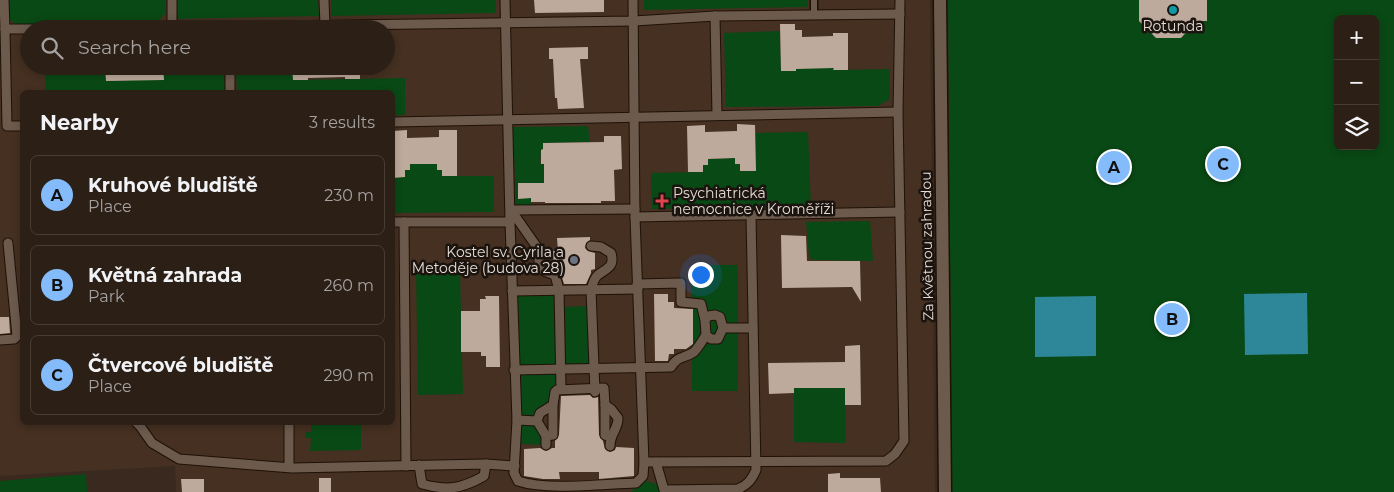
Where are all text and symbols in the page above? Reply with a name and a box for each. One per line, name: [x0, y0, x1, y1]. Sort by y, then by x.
marker: Rotunda: [1167, 4, 1179, 16]
map controls: [1334, 15, 1379, 150]
button: +: [1334, 15, 1379, 60]
place label: Rotunda: [1142, 17, 1204, 35]
search box: [20, 20, 395, 75]
icon: search: [38, 34, 66, 62]
text: Search here: [78, 36, 191, 59]
button: −: [1334, 60, 1379, 105]
button: layers: [1334, 105, 1379, 150]
text: Nearby: [40, 110, 119, 135]
text: 3 results: [309, 113, 375, 132]
pin: C: [1207, 145, 1239, 183]
pin: A: [1098, 148, 1130, 186]
street label: Za Květnou zahradou: [917, 171, 937, 321]
text: Kruhové bludiště: [88, 174, 258, 197]
place label: Psychiatrická nemocnice v Kroměříži: [673, 184, 834, 218]
text: A: [51, 186, 63, 205]
text: 230 m: [324, 186, 374, 205]
marker: Psychiatrická nemocnice v Kroměříži: [655, 194, 669, 208]
text: Place: [88, 197, 132, 216]
place label: Kostel sv. Cyrila a Metoděje (budova 28): [412, 243, 564, 277]
marker: Kostel sv. Cyrila a Metoděje (budova 28): [568, 254, 580, 266]
your location: [688, 262, 714, 288]
text: Květná zahrada: [88, 264, 242, 287]
text: B: [51, 276, 63, 295]
text: 260 m: [323, 276, 374, 295]
text: Park: [88, 287, 125, 306]
pin: B: [1156, 300, 1188, 338]
text: Čtvercové bludiště: [88, 354, 273, 377]
text: C: [51, 366, 63, 385]
text: 290 m: [323, 366, 374, 385]
text: Place: [88, 377, 132, 396]

